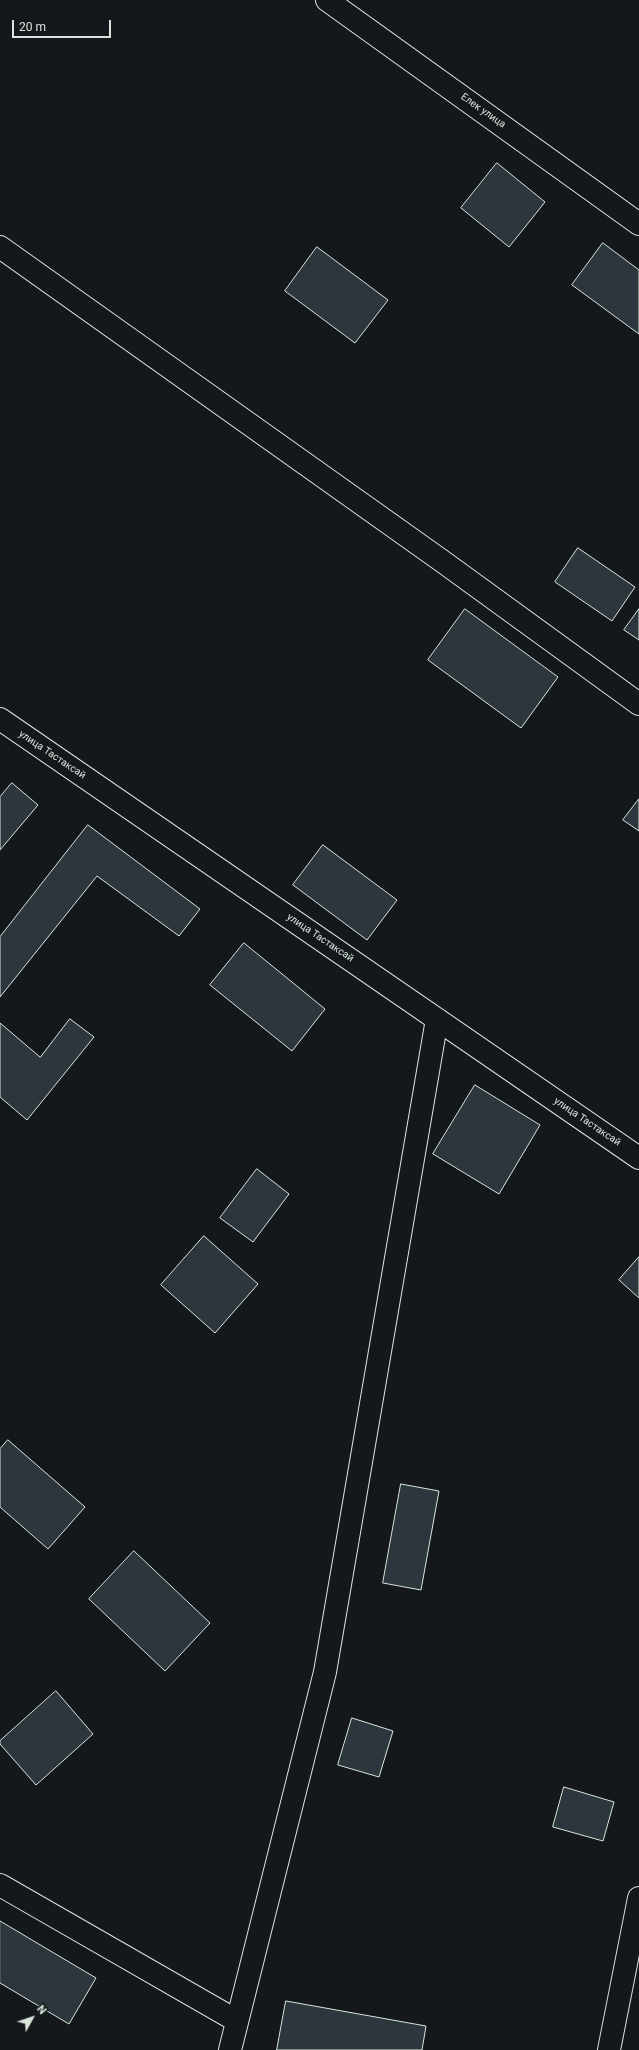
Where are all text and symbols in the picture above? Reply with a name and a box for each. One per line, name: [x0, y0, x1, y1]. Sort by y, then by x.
scale bar: [14, 12, 113, 38]
text: 20 m: [19, 20, 46, 34]
street label: Елек улица: [458, 91, 508, 131]
street label: улица Тастаксай: [16, 728, 88, 782]
street label: улица Тастаксай: [284, 911, 356, 965]
street label: улица Тастаксай: [551, 1095, 623, 1149]
north arrow: [12, 1998, 52, 2038]
text: N: [34, 2003, 49, 2017]

